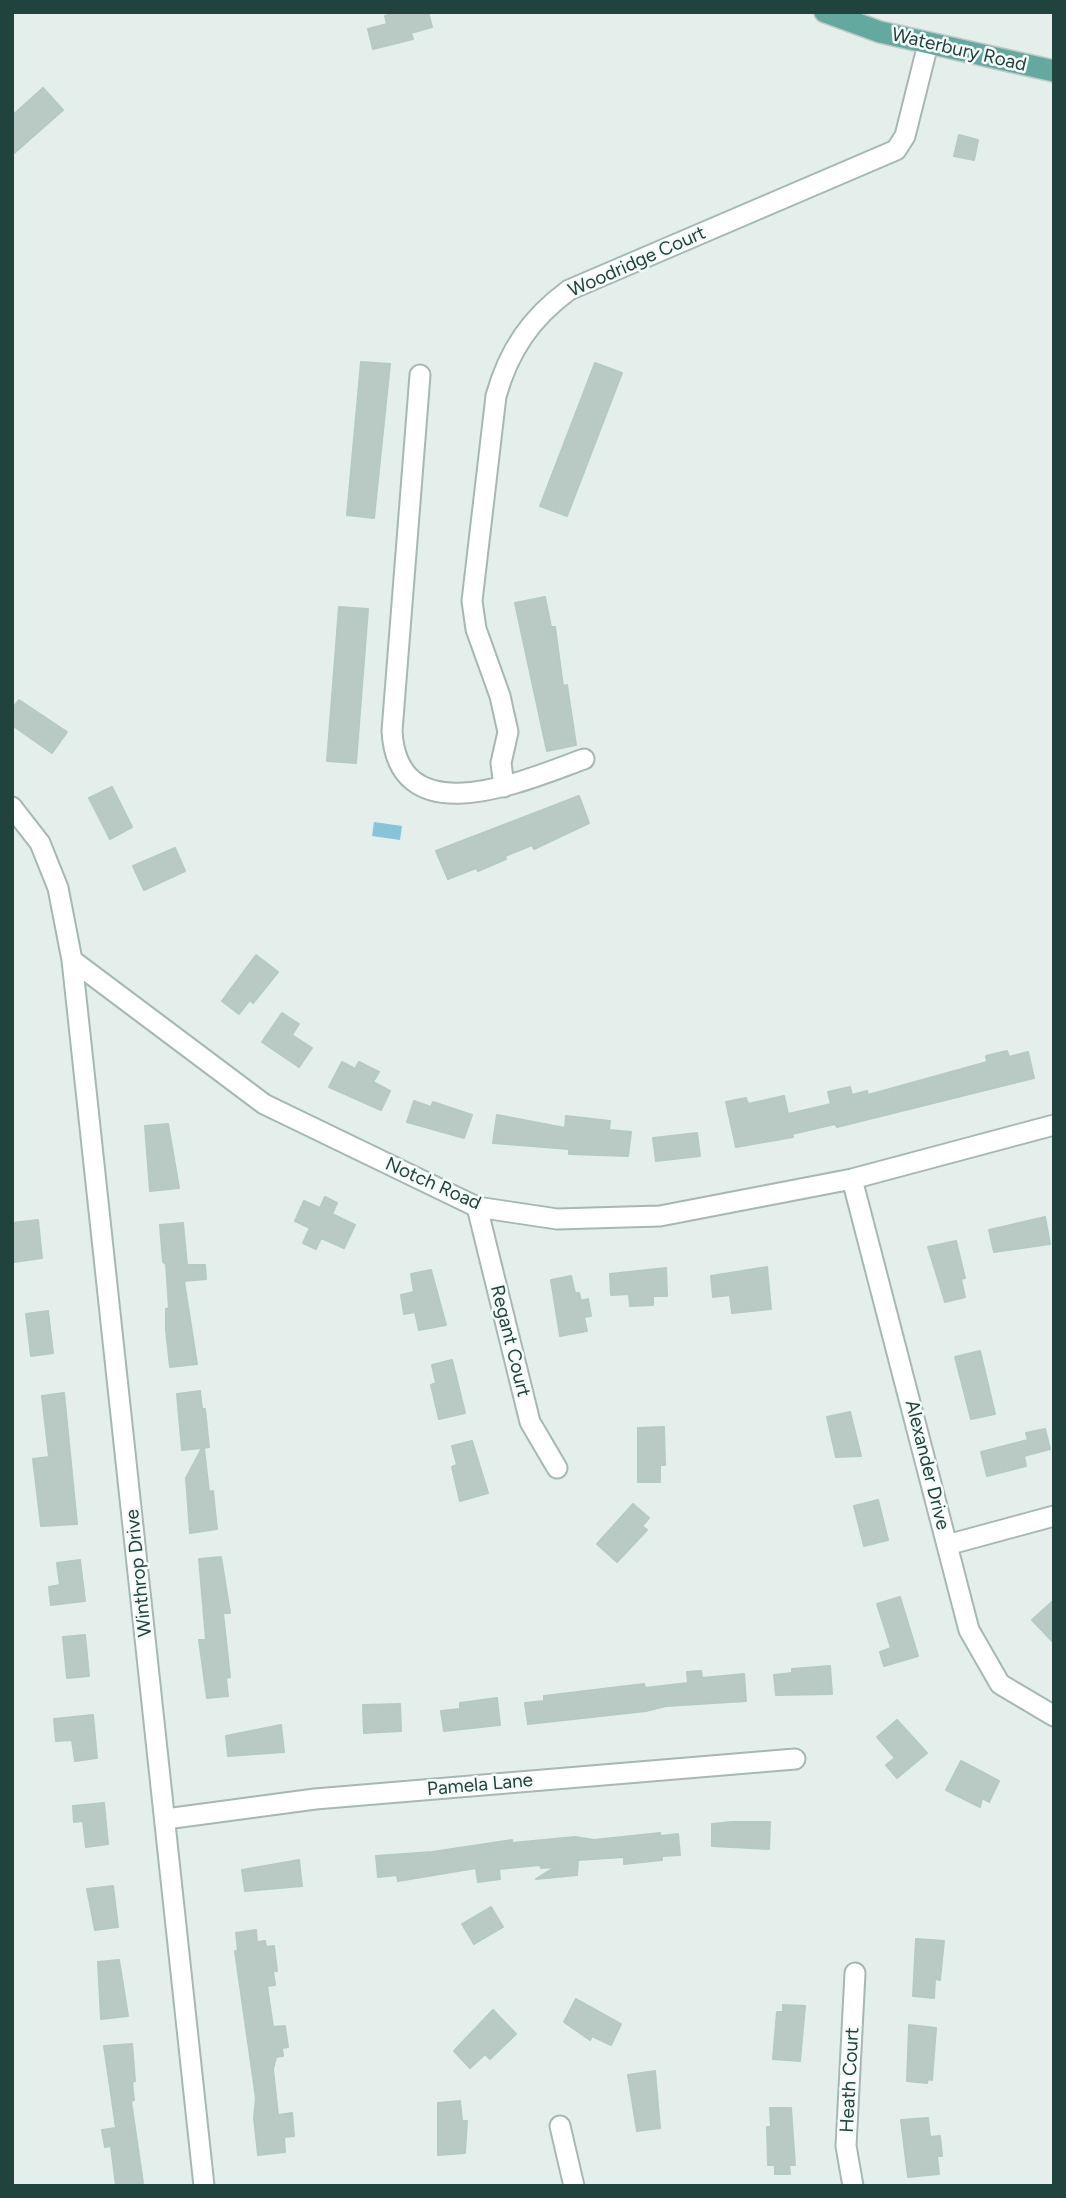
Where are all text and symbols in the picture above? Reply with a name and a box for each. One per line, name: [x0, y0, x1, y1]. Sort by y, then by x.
street label: Waterbury Road: [889, 23, 1029, 77]
street label: Woodridge Court: [565, 222, 709, 302]
street label: Notch Road: [382, 1153, 484, 1215]
street label: Regant Court: [485, 1283, 535, 1399]
street label: Alexander Drive: [900, 1398, 954, 1532]
street label: Winthrop Drive: [121, 1508, 157, 1638]
street label: Pamela Lane: [426, 1769, 534, 1801]
street label: Heath Court: [836, 2027, 864, 2133]

